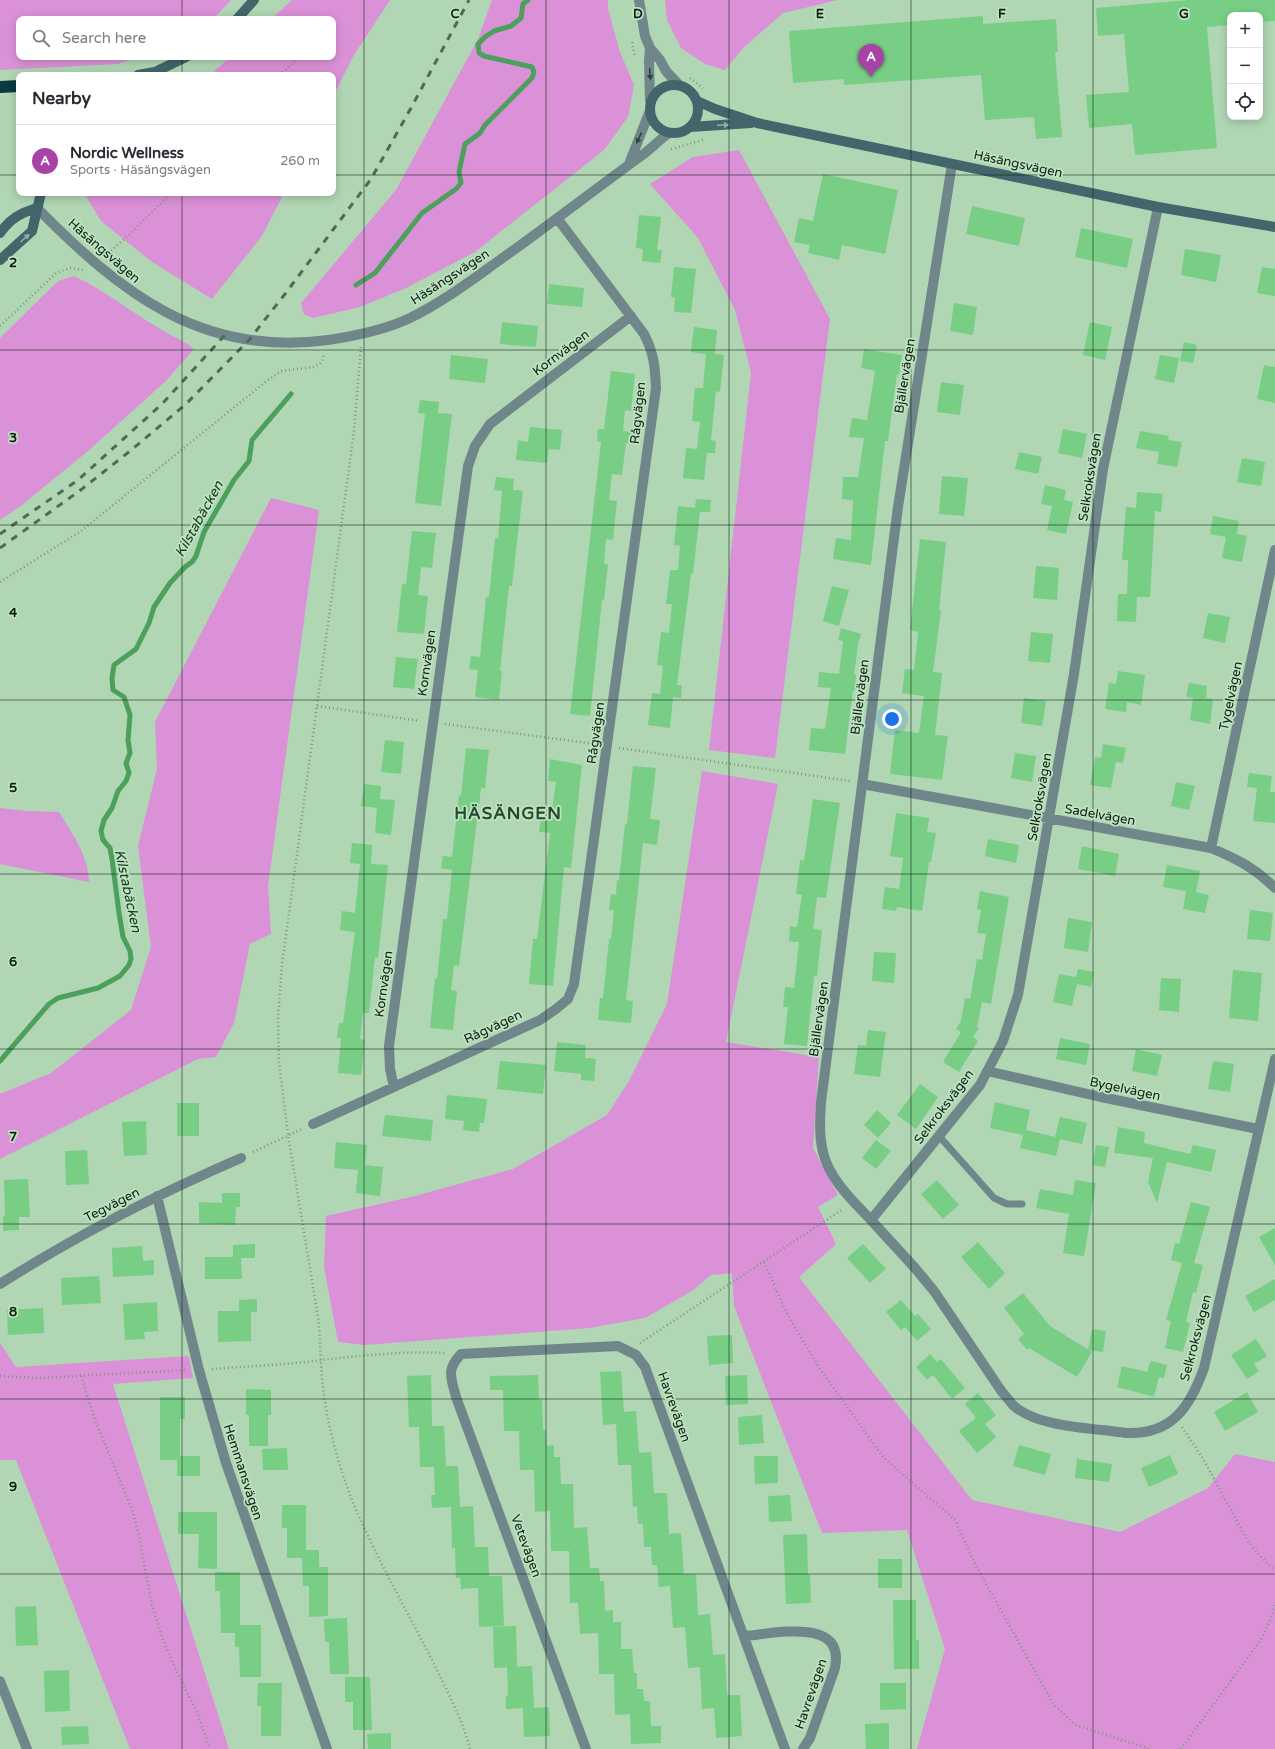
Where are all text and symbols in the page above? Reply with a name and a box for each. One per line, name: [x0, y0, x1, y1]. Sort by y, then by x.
text: C: [450, 6, 460, 22]
text: D: [633, 6, 643, 22]
text: E: [816, 6, 824, 22]
text: F: [998, 6, 1006, 22]
text: G: [1179, 6, 1189, 22]
map controls: [1227, 12, 1263, 120]
button: +: [1227, 12, 1263, 48]
search box: [16, 16, 336, 60]
icon: search: [30, 27, 52, 49]
text: Search here: [62, 29, 146, 47]
pin: A: [858, 44, 884, 77]
button: −: [1227, 48, 1263, 84]
one-way arrow: [646, 68, 653, 80]
button: locate: [1227, 84, 1263, 120]
text: Nearby: [32, 88, 91, 109]
one-way arrow: [717, 122, 730, 128]
one-way arrow: [636, 133, 642, 144]
text: Nordic Wellness: [70, 144, 184, 162]
street label: Häsängsvägen: [972, 147, 1064, 181]
text: A: [40, 153, 50, 169]
text: 260 m: [280, 153, 320, 169]
text: Sports · Häsängsvägen: [70, 162, 211, 178]
street label: Häsängsvägen: [65, 215, 143, 287]
one-way arrow: [20, 233, 30, 243]
street label: Häsängsvägen: [408, 246, 492, 308]
text: 2: [9, 255, 17, 271]
street label: Kornvägen: [529, 326, 593, 380]
street label: Bjällervägen: [891, 337, 919, 415]
street label: Rågvägen: [627, 381, 649, 445]
text: 3: [9, 430, 17, 446]
street label: Selkroksvägen: [1075, 432, 1105, 522]
water label: Kilstabäcken: [171, 478, 227, 560]
text: 4: [9, 605, 18, 621]
street label: Kornvägen: [414, 629, 440, 697]
street label: Bjällervägen: [847, 658, 873, 736]
street label: Tygelvägen: [1216, 660, 1246, 732]
street label: Rågvägen: [584, 701, 608, 765]
your location: [882, 709, 902, 729]
street label: Selkroksvägen: [1024, 752, 1056, 842]
text: 5: [9, 780, 17, 796]
street label: Sadelvägen: [1063, 801, 1137, 829]
district label: HÄSÄNGEN: [454, 803, 562, 824]
water label: Kilstabäcken: [111, 848, 145, 934]
street label: Kornvägen: [371, 950, 397, 1018]
text: 6: [9, 954, 17, 970]
street label: Bjällervägen: [806, 980, 832, 1058]
street label: Rågvägen: [461, 1007, 525, 1047]
street label: Selkroksvägen: [911, 1067, 977, 1147]
street label: Bygelvägen: [1088, 1074, 1162, 1104]
text: 7: [9, 1129, 17, 1145]
street label: Tegvägen: [82, 1184, 142, 1226]
street label: Selkroksvägen: [1177, 1293, 1215, 1383]
text: 8: [9, 1304, 17, 1320]
street label: Havrevägen: [654, 1370, 694, 1444]
street label: Hemmansvägen: [220, 1422, 266, 1522]
text: 9: [9, 1479, 17, 1495]
street label: Vetevägen: [507, 1513, 545, 1579]
street label: Havrevägen: [791, 1657, 831, 1731]

